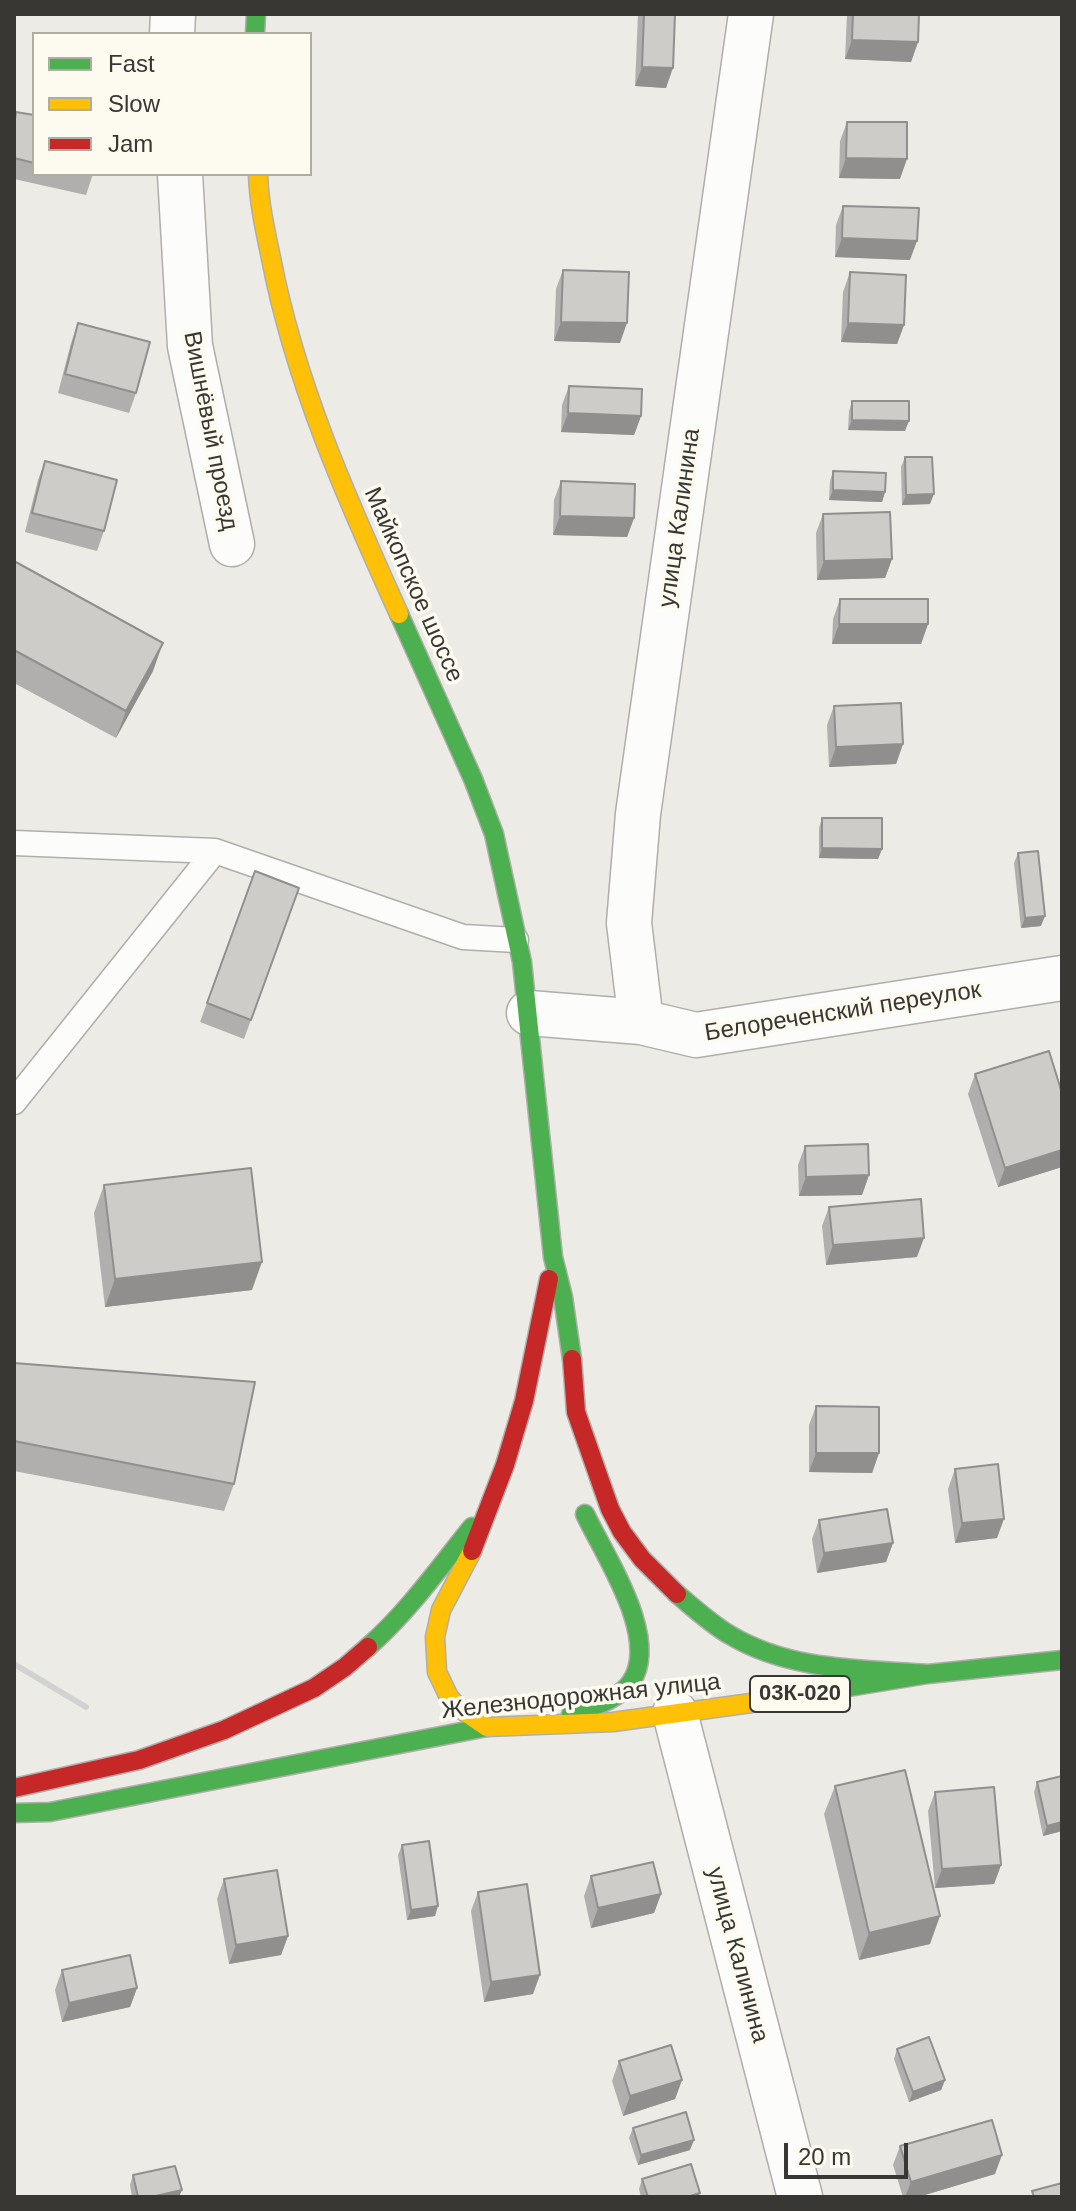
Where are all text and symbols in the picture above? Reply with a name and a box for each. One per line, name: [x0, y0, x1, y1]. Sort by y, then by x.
legend: [32, 32, 312, 176]
text: Fast: [108, 50, 155, 77]
text: Slow: [108, 90, 160, 117]
text: Jam: [108, 130, 153, 157]
street label: Вишнёвый проезд: [177, 329, 243, 533]
street label: улица Калинина: [653, 427, 707, 609]
street label: Майкопское шоссе: [357, 483, 469, 687]
street label: Белореченский переулок: [703, 976, 983, 1048]
street label: Железнодорожная улица: [440, 1668, 722, 1726]
road number: 03К-020: [750, 1676, 850, 1712]
street label: улица Калинина: [700, 1864, 774, 2046]
scale bar: [788, 2127, 912, 2177]
text: 20 m: [798, 2143, 851, 2170]

